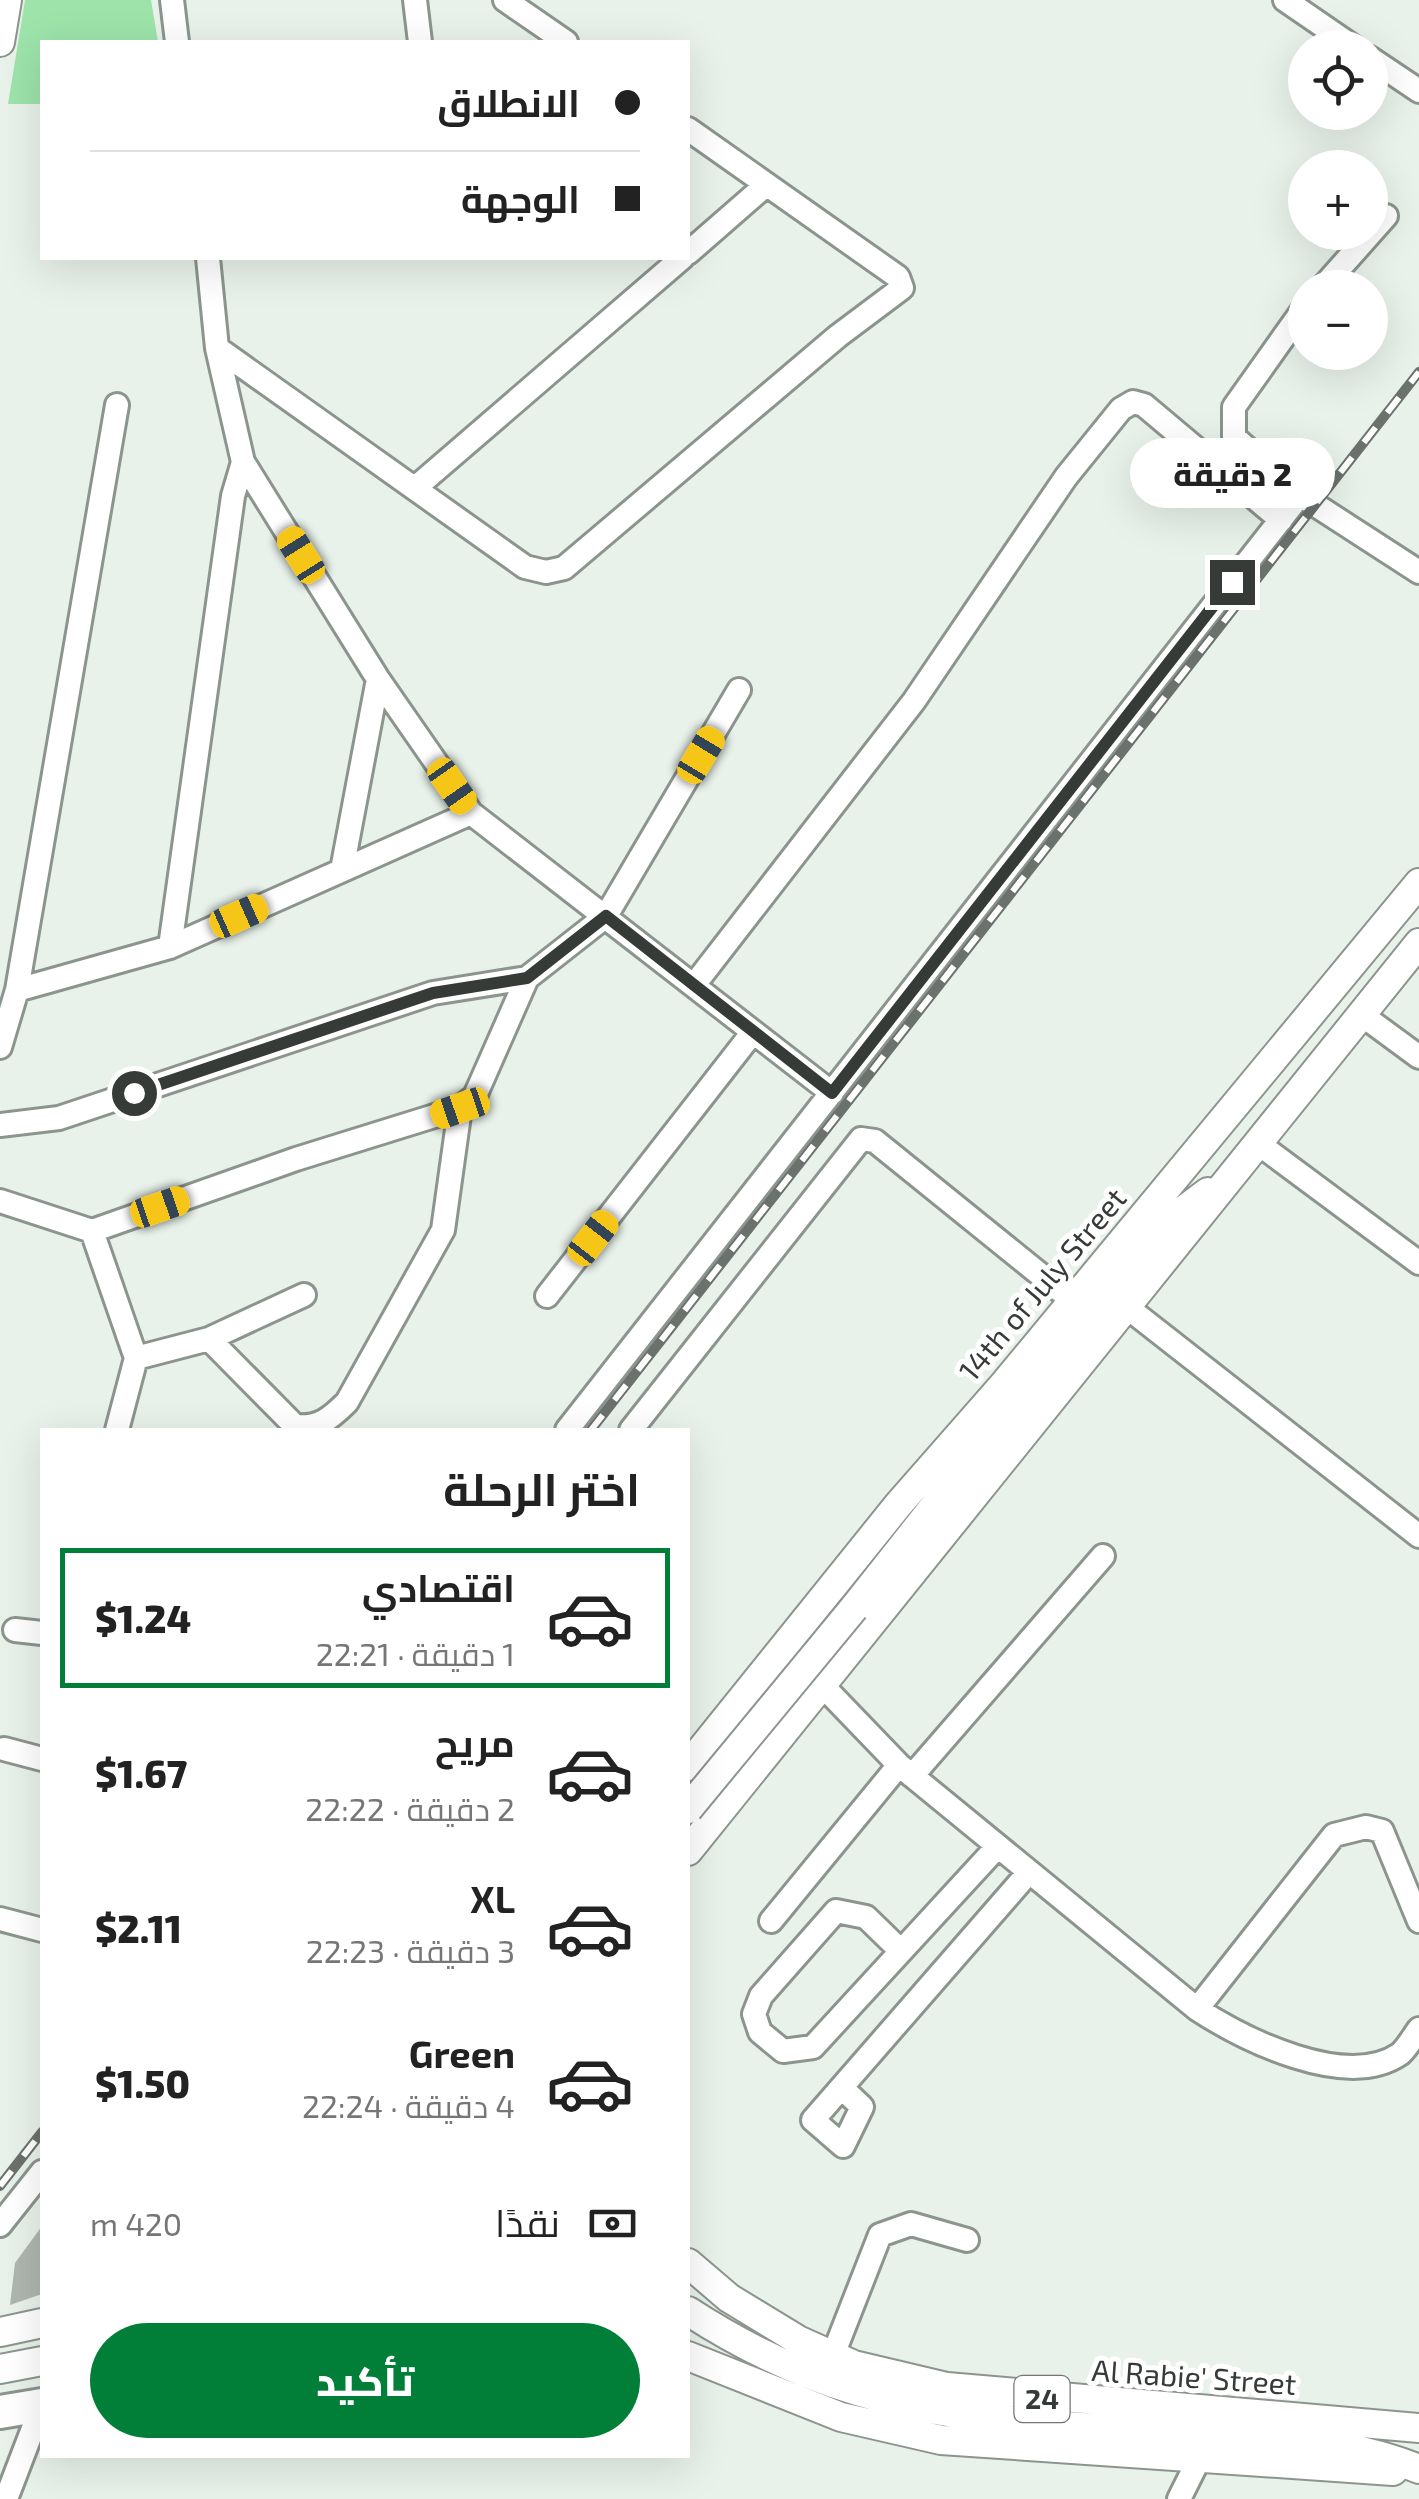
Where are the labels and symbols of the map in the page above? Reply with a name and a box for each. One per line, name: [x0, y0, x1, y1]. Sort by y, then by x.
callout: 2 دقيقة: [1130, 437, 1334, 507]
car: [272, 522, 330, 588]
route end: [1210, 560, 1255, 605]
car: [673, 722, 729, 788]
car: [423, 753, 481, 819]
car: [205, 890, 273, 942]
route start: [112, 1071, 157, 1116]
car: [427, 1084, 493, 1132]
street label: 14th of July Street: [950, 1180, 1133, 1387]
car: [127, 1183, 193, 1231]
car: [563, 1205, 623, 1271]
street label: Al Rabie' Street: [1091, 2351, 1298, 2401]
road number: 24: [1014, 2376, 1070, 2422]

